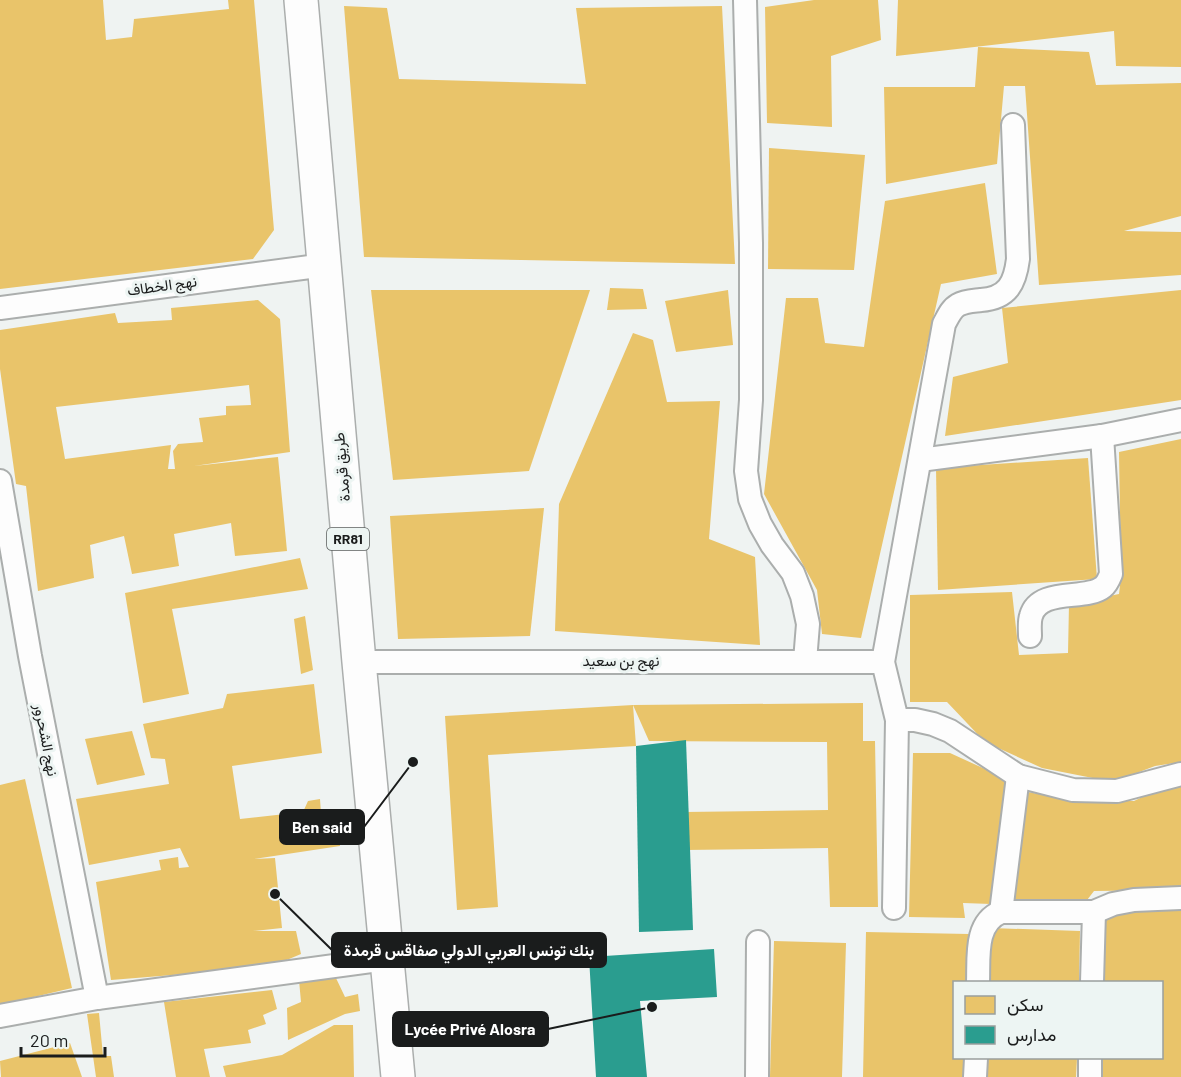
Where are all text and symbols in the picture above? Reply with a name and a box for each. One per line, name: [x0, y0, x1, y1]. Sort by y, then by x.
street label: نهج الخطاف: [126, 271, 198, 302]
street label: طريق قرمدة: [329, 431, 355, 502]
road number: RR81: [327, 528, 369, 550]
street label: نهج بن سعيد: [582, 651, 660, 672]
street label: نهج الشحرور: [28, 701, 63, 778]
callout: Ben said: [280, 810, 364, 844]
text: Ben said: [292, 817, 352, 836]
callout: بنك تونس العربي الدولي صفاقس قرمدة: [332, 933, 606, 967]
text: بنك تونس العربي الدولي صفاقس قرمدة: [344, 940, 594, 964]
legend: [953, 981, 1163, 1059]
text: سكن: [1007, 993, 1043, 1016]
callout: Lycée Privé Alosra: [393, 1012, 548, 1046]
text: Lycée Privé Alosra: [405, 1019, 535, 1038]
scale bar: [21, 1020, 105, 1058]
text: مدارس: [1007, 1023, 1056, 1046]
text: 20 m: [30, 1029, 68, 1051]

